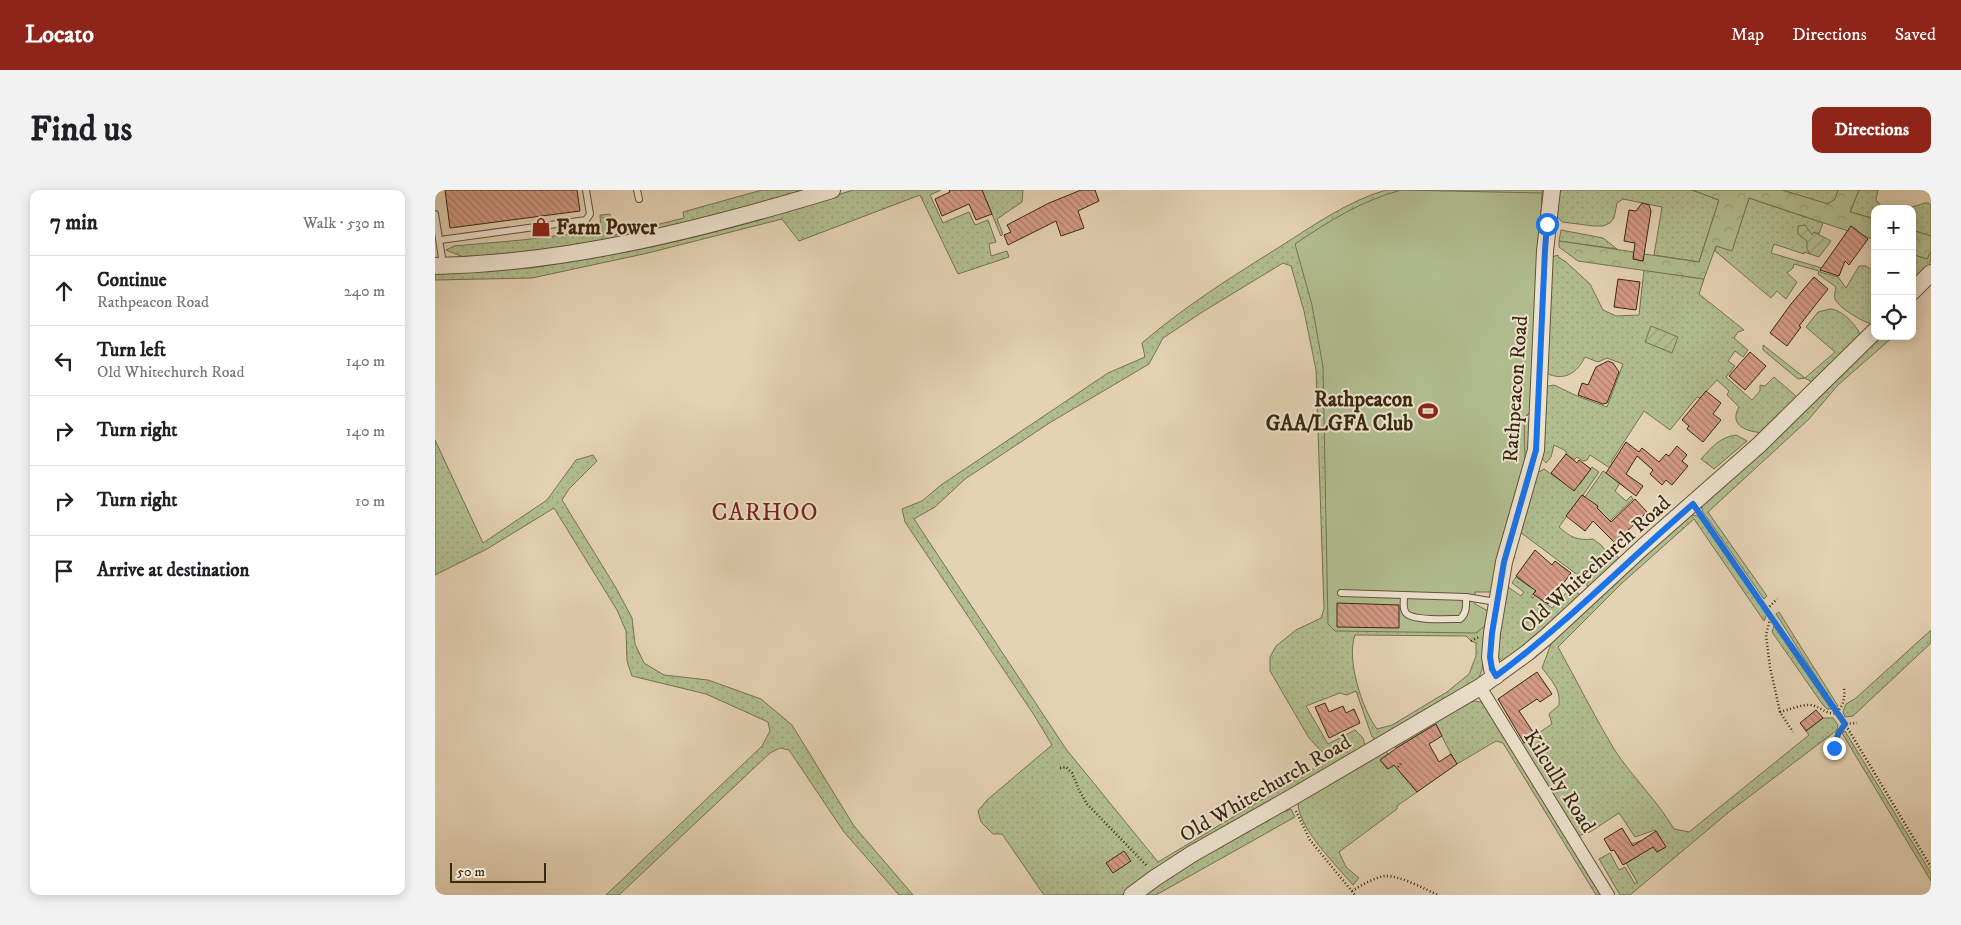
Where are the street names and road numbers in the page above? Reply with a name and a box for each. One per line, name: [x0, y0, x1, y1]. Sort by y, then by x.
street label: Rathpeacon Road: [1498, 314, 1534, 463]
street label: Old Whitechurch Road: [1515, 490, 1677, 639]
street label: Kilcully Road: [1517, 725, 1601, 838]
street label: Old Whitechurch Road: [1175, 729, 1356, 848]

